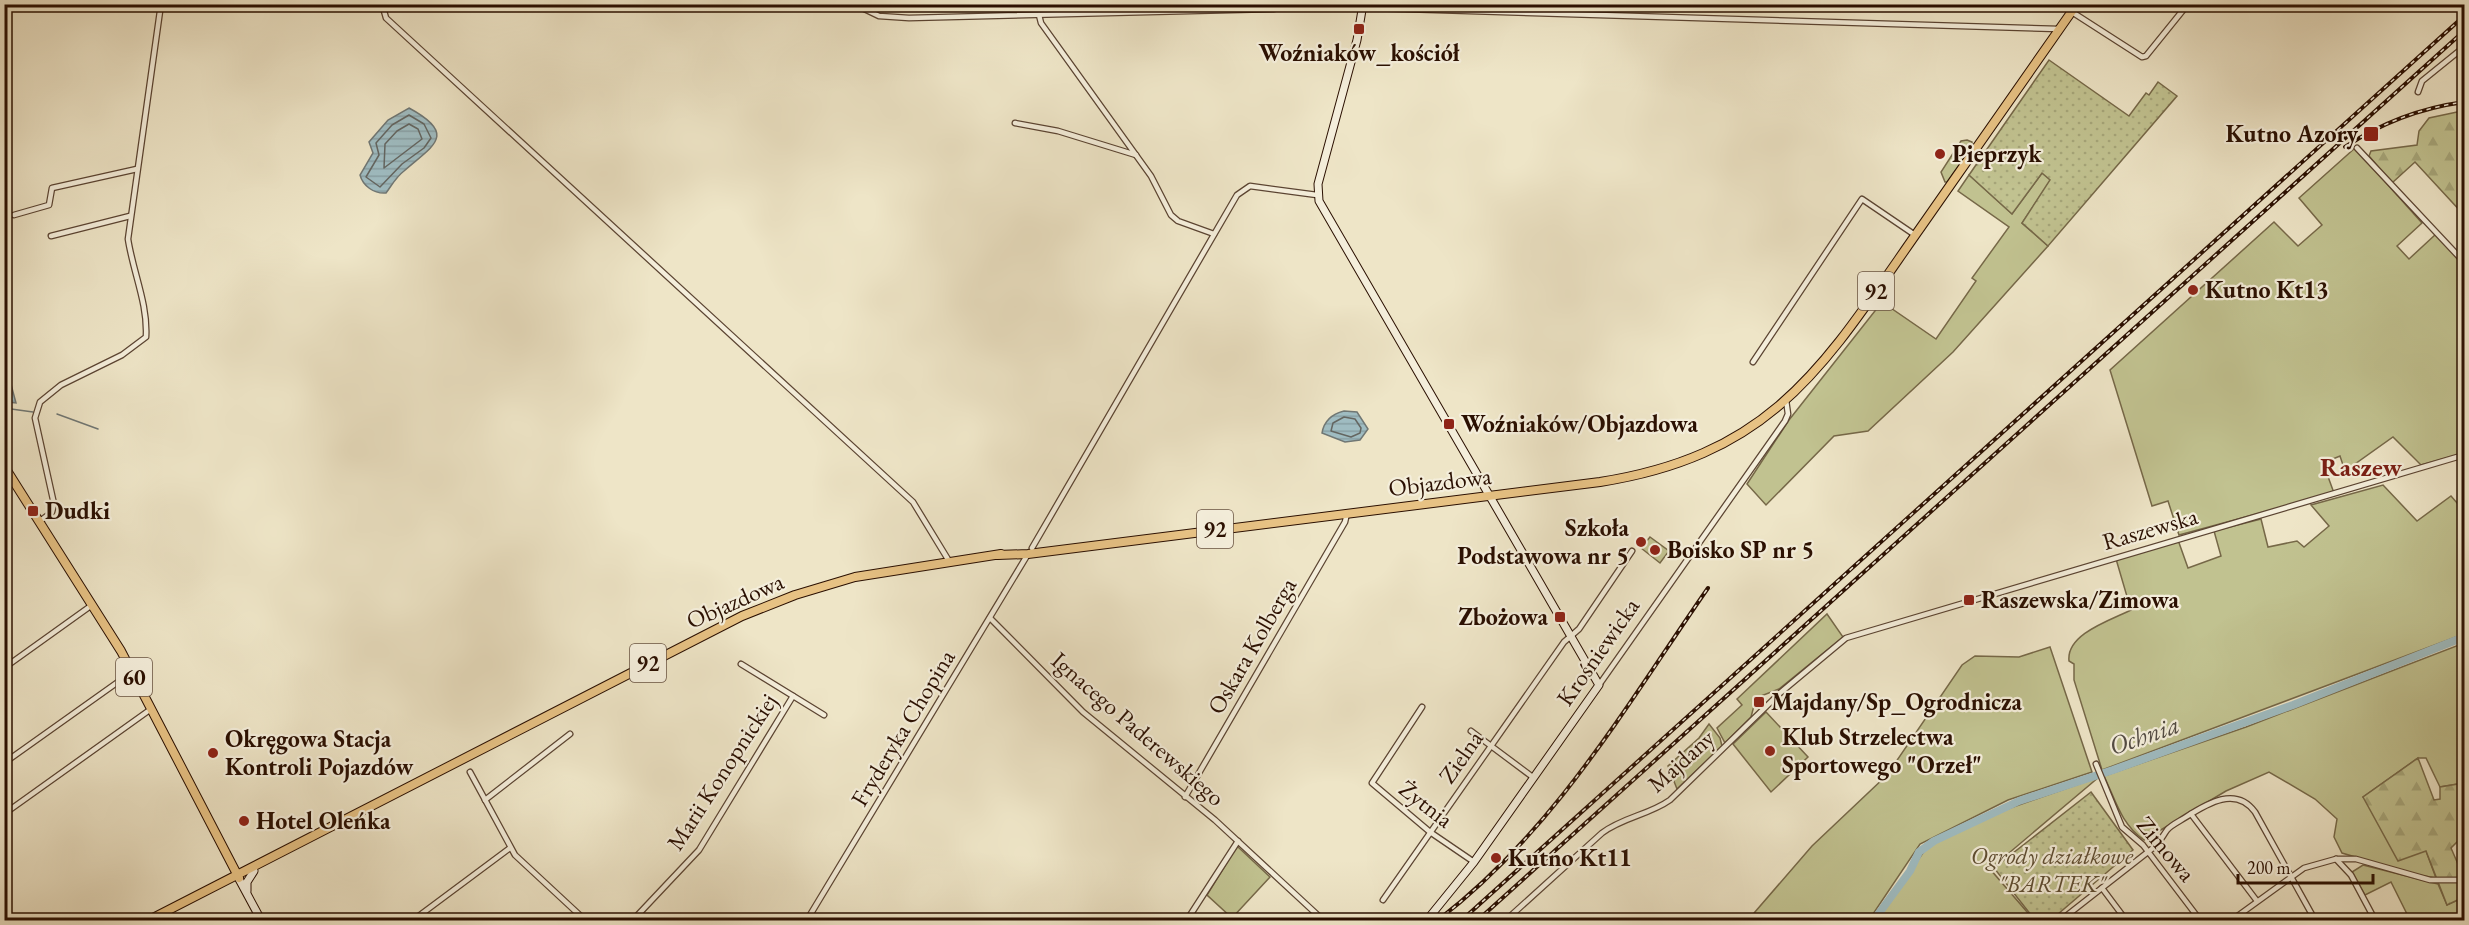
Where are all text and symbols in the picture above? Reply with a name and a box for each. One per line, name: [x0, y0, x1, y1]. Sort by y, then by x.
marker: Woźniaków_kościół: [1352, 22, 1366, 36]
place label: Woźniaków_kościół: [1259, 37, 1459, 68]
place label: Kutno Azory: [2225, 118, 2358, 150]
marker: Kutno Azory: [2362, 125, 2380, 143]
place label: Pieprzyk: [1952, 138, 2042, 170]
marker: Pieprzyk: [1933, 147, 1947, 161]
road number: 92: [1858, 272, 1894, 310]
place label: Kutno Kt13: [2205, 274, 2329, 305]
marker: Kutno Kt13: [2186, 283, 2200, 297]
place label: Woźniaków/Objazdowa: [1461, 408, 1699, 440]
marker: Woźniaków/Objazdowa: [1442, 417, 1456, 431]
district label: Raszew: [2320, 450, 2402, 484]
street label: Objazdowa: [1387, 460, 1494, 503]
place label: Dudki: [45, 495, 110, 526]
street label: Raszewska: [2099, 500, 2202, 557]
marker: Dudki: [26, 504, 40, 518]
road number: 92: [1197, 510, 1233, 548]
place label: Szkoła Podstawowa nr 5: [1457, 512, 1629, 571]
place label: Boisko SP nr 5: [1667, 534, 1814, 565]
marker: Szkoła Podstawowa nr 5: [1634, 535, 1648, 549]
marker: Boisko SP nr 5: [1648, 543, 1662, 557]
street label: Objazdowa: [681, 565, 789, 636]
street label: Oskara Kolberga: [1200, 572, 1303, 720]
place label: Raszewska/Zimowa: [1981, 584, 2179, 615]
street label: Krośniewicka: [1549, 591, 1646, 712]
marker: Raszewska/Zimowa: [1962, 593, 1976, 607]
place label: Zbożowa: [1458, 601, 1548, 632]
marker: Zbożowa: [1553, 610, 1567, 624]
street label: Fryderyka Chopina: [844, 643, 962, 812]
road number: 92: [630, 644, 666, 682]
street label: Ignacego Paderewskiego: [1045, 645, 1232, 813]
road number: 60: [116, 658, 152, 696]
place label: Majdany/Sp_Ogrodnicza: [1771, 686, 2023, 718]
street label: Marii Konopnickiej: [659, 687, 784, 856]
marker: Majdany/Sp_Ogrodnicza: [1752, 695, 1766, 709]
water label: Ochnia: [2104, 707, 2184, 763]
place label: Klub Strzelectwa Sportowego "Orzeł": [1782, 721, 1982, 781]
street label: Majdany: [1641, 722, 1721, 799]
place label: Okręgowa Stacja Kontroli Pojazdów: [225, 723, 414, 783]
street label: Zielna: [1431, 724, 1490, 789]
marker: Klub Strzelectwa Sportowego "Orzeł": [1763, 744, 1777, 758]
marker: Okręgowa Stacja Kontroli Pojazdów: [206, 746, 220, 760]
street label: Żytnia: [1393, 773, 1460, 835]
place label: Hotel Oleńka: [256, 805, 391, 836]
street label: Zimowa: [2130, 810, 2203, 888]
marker: Hotel Oleńka: [237, 814, 251, 828]
park label: Ogrody działkowe "BARTEK": [1971, 840, 2134, 899]
place label: Kutno Kt11: [1508, 842, 1632, 873]
scale bar: [2238, 847, 2373, 885]
marker: Kutno Kt11: [1489, 851, 1503, 865]
text: 200 m: [2247, 856, 2291, 879]

